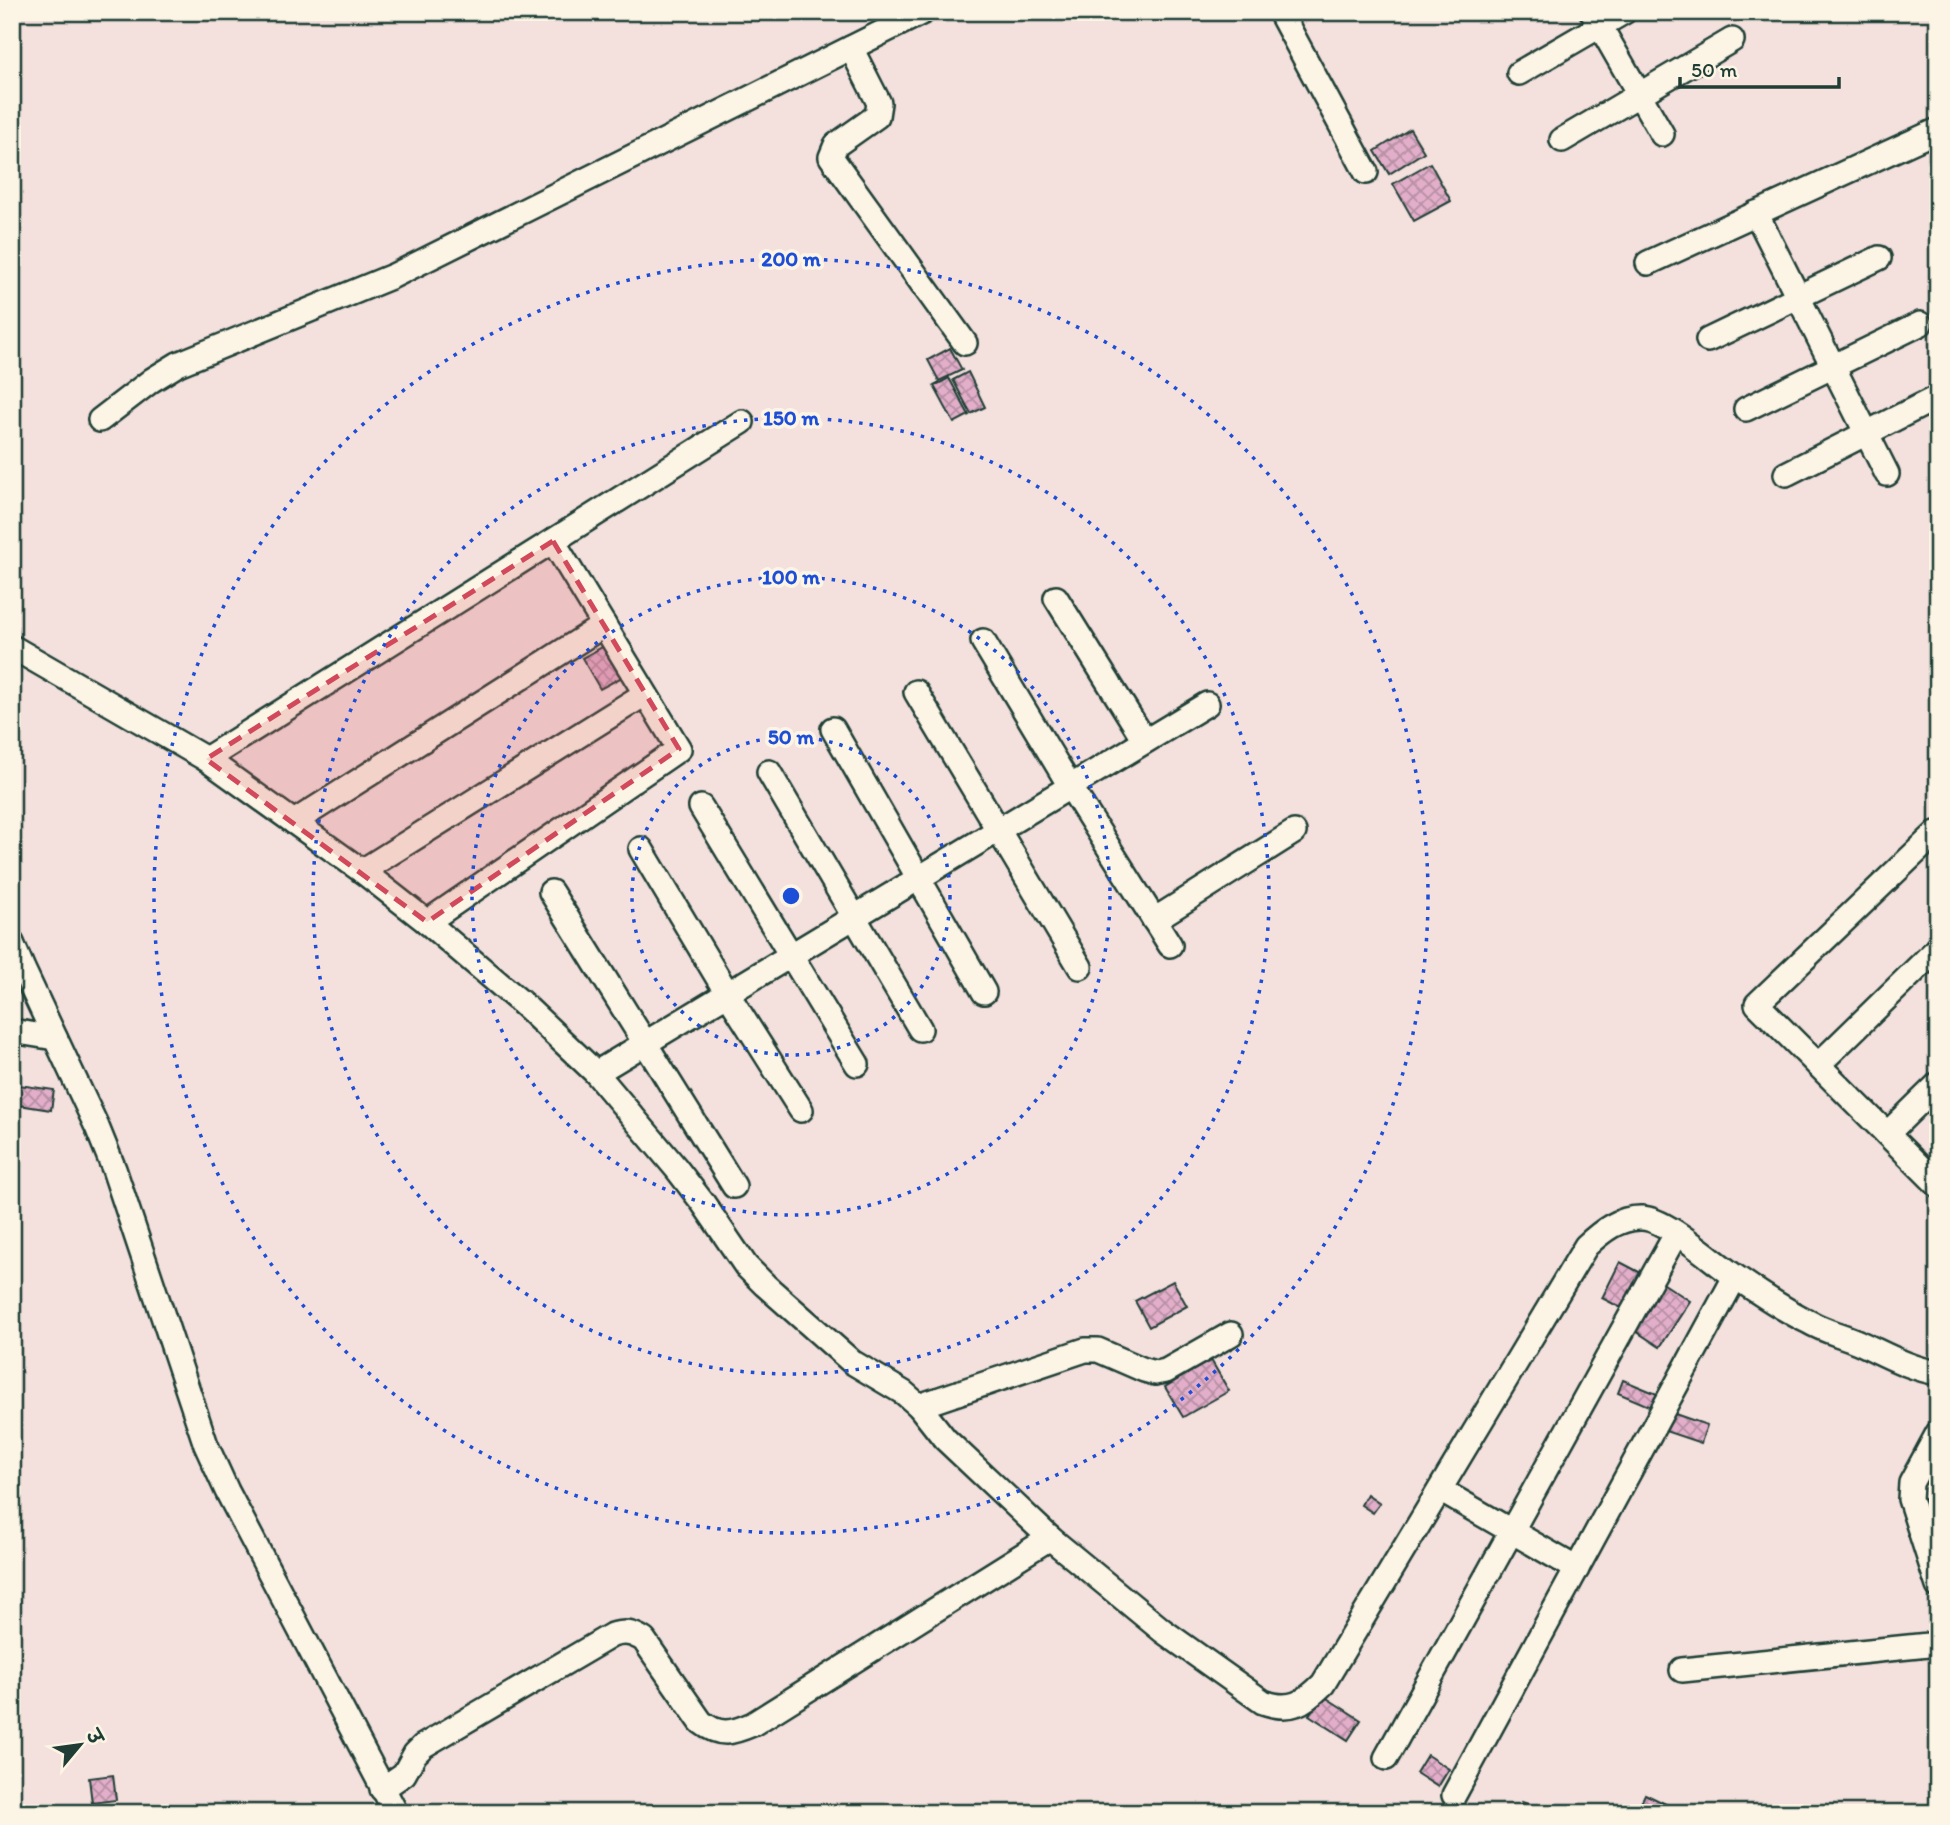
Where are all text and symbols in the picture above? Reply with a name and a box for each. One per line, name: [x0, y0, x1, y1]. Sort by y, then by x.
scale bar: [1680, 46, 1840, 90]
text: 50 m: [1691, 57, 1738, 82]
text: 200 m: [761, 246, 821, 271]
text: 150 m: [763, 405, 819, 430]
text: 100 m: [762, 564, 820, 589]
text: 50 m: [768, 724, 815, 749]
centre of rings: [779, 884, 803, 908]
north arrow: [46, 1710, 116, 1780]
text: उ: [80, 1724, 109, 1750]

